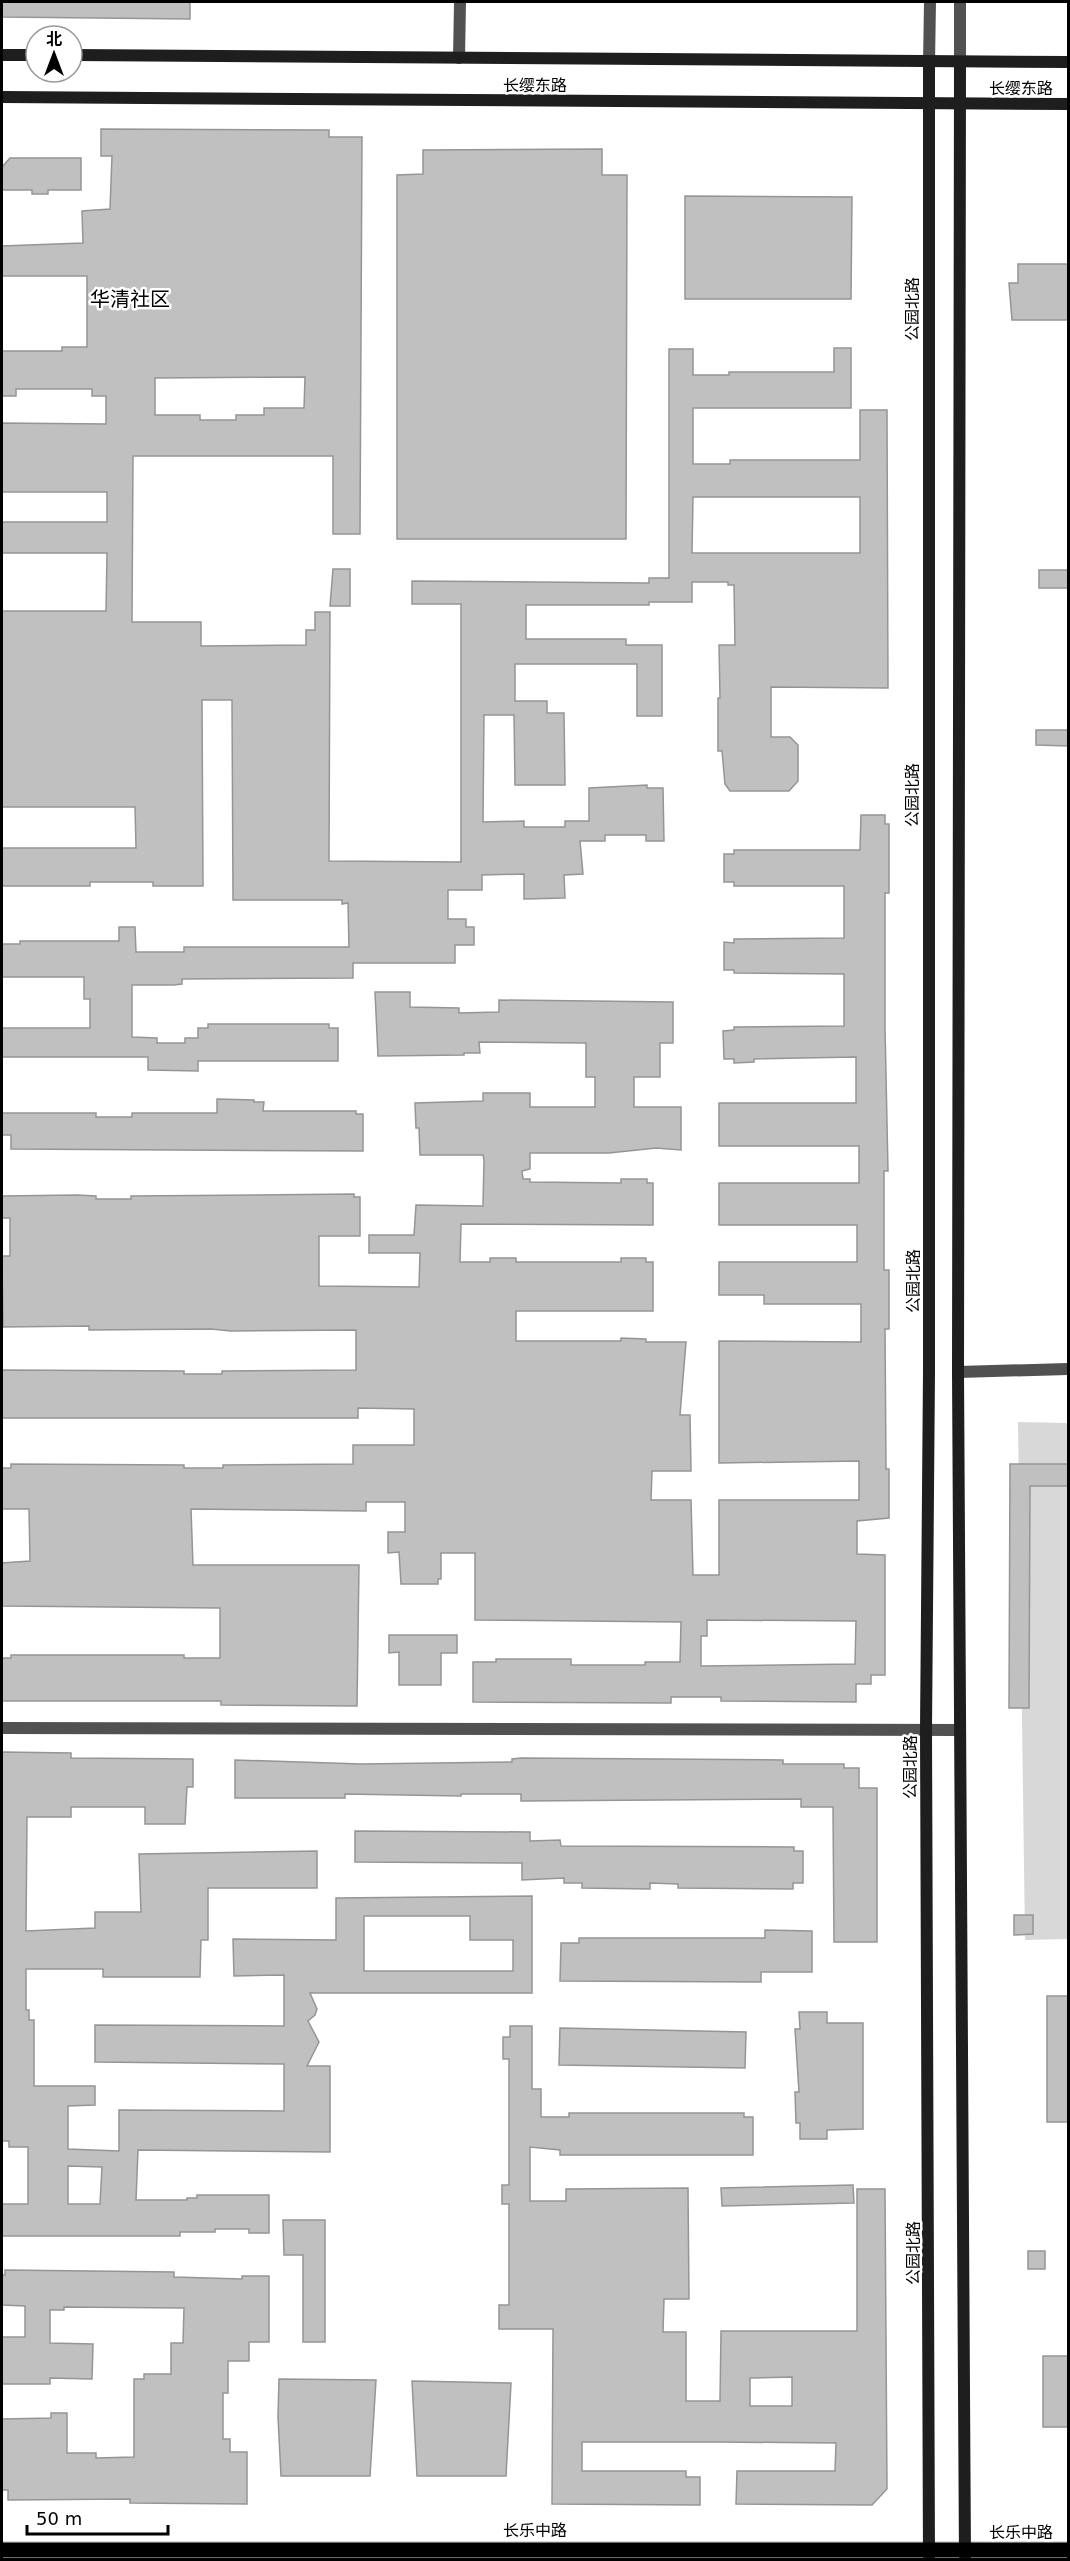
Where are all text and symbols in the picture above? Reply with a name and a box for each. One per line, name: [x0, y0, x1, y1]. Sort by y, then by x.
north arrow: [24, 24, 84, 84]
text: 北: [46, 30, 62, 49]
street label: 长缨东路: [503, 76, 567, 95]
street label: 长缨东路: [989, 79, 1053, 98]
street label: 公园北路: [903, 277, 922, 341]
district label: 华清社区: [90, 287, 170, 311]
street label: 公园北路: [903, 763, 922, 827]
street label: 公园北路: [904, 1249, 923, 1313]
street label: 公园北路: [901, 1735, 920, 1799]
street label: 公园北路: [904, 2221, 923, 2285]
scale bar: [27, 2498, 168, 2536]
text: 50 m: [36, 2508, 82, 2529]
street label: 长乐中路: [503, 2521, 567, 2540]
street label: 长乐中路: [989, 2523, 1053, 2542]

